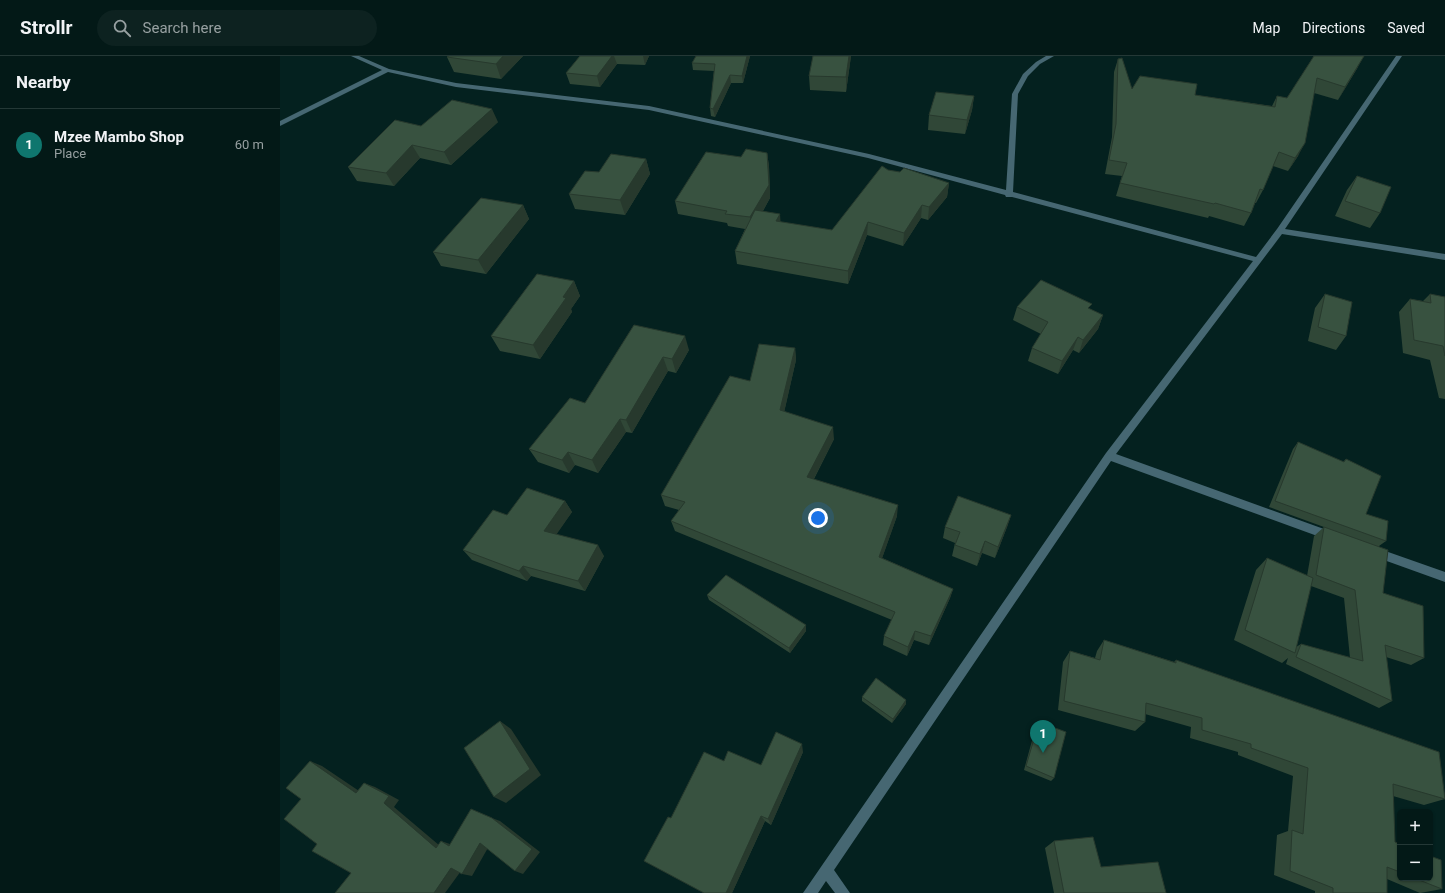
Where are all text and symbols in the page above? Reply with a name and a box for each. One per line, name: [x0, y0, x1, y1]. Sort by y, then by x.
search box: [97, 10, 377, 46]
text: Strollr: [20, 16, 73, 39]
icon: search: [111, 17, 133, 39]
text: Search here: [143, 19, 221, 37]
text: Map: [1253, 20, 1280, 36]
text: Directions: [1302, 20, 1365, 36]
text: Saved: [1387, 20, 1425, 36]
text: Nearby: [16, 72, 71, 92]
text: Mzee Mambo Shop: [54, 128, 184, 146]
text: 1: [25, 137, 33, 152]
text: 60 m: [235, 137, 264, 152]
text: Place: [54, 146, 86, 161]
your location: [808, 508, 828, 528]
pin: 1: [1030, 720, 1056, 753]
map controls: [1397, 809, 1433, 881]
button: +: [1397, 809, 1433, 845]
button: −: [1397, 845, 1433, 881]

